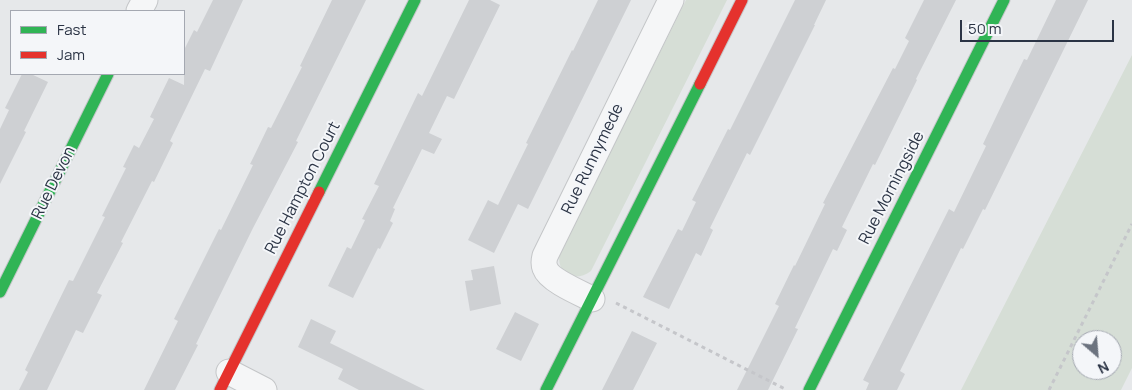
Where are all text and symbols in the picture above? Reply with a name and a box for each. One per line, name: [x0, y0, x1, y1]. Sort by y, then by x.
legend: [10, 10, 185, 75]
scale bar: [962, 10, 1116, 42]
text: 50 m: [968, 18, 1002, 39]
text: Fast: [57, 19, 86, 40]
text: Jam: [57, 44, 85, 65]
street label: Rue Runnymede: [558, 101, 628, 217]
street label: Rue Hampton Court: [261, 119, 345, 257]
street label: Rue Morningside: [855, 128, 929, 248]
street label: Rue Devon: [28, 143, 80, 223]
north arrow: [1072, 330, 1122, 380]
text: N: [1095, 357, 1112, 379]

